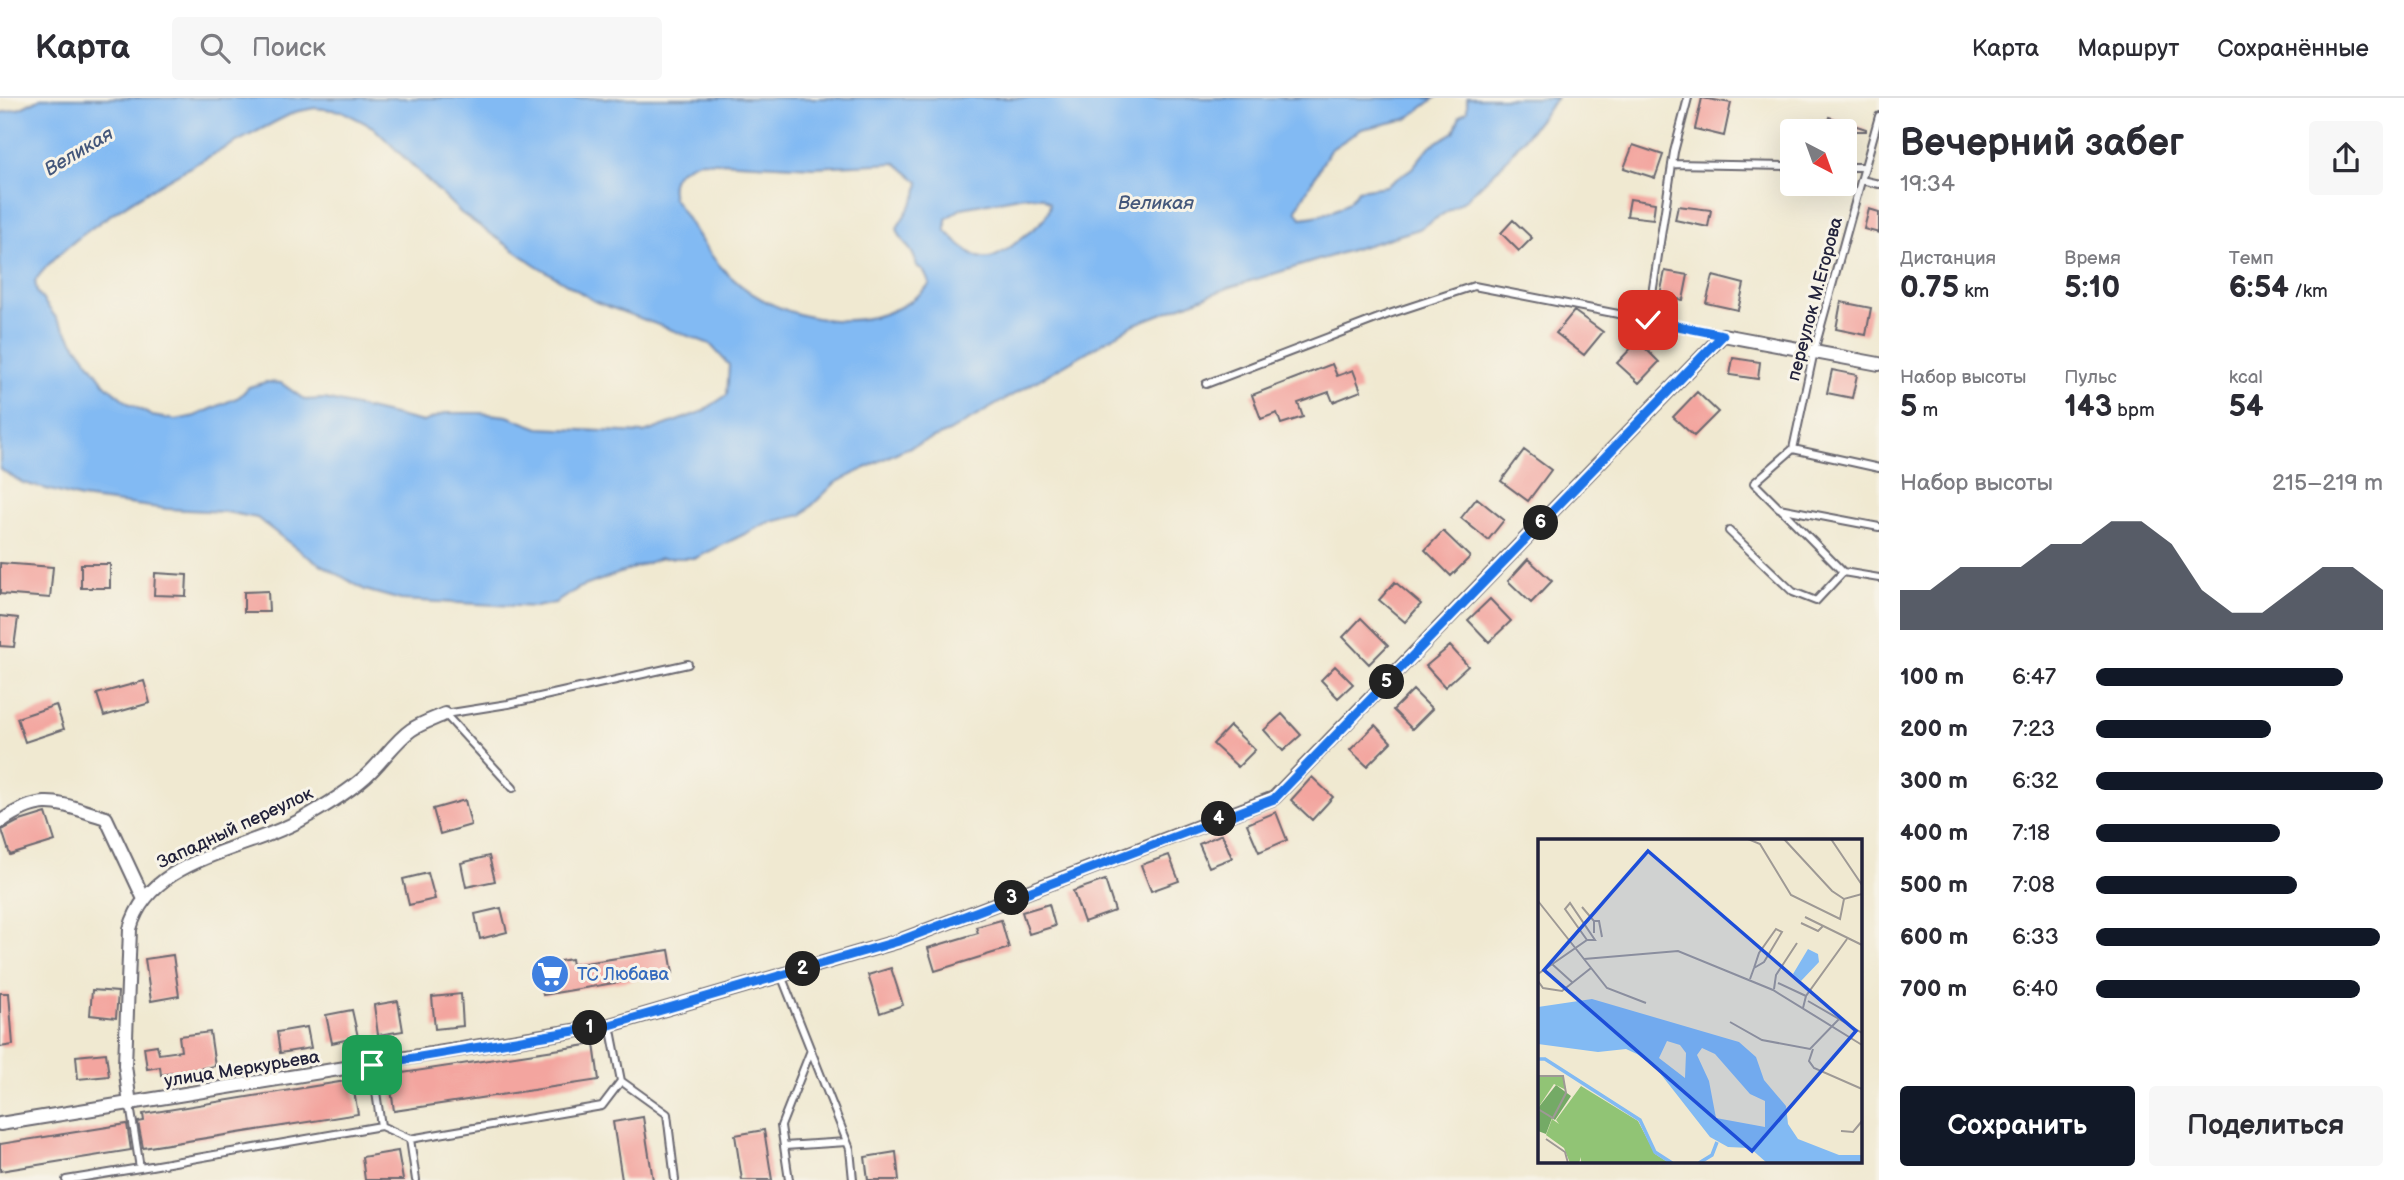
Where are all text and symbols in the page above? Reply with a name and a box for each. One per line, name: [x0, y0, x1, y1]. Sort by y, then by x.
search box: [172, 17, 662, 80]
text: Карта: [35, 28, 130, 68]
icon: search: [196, 29, 234, 67]
text: Поиск: [252, 33, 326, 64]
text: Карта: [1972, 34, 2039, 63]
text: Маршрут: [2077, 34, 2179, 63]
text: Сохранённые: [2217, 34, 2369, 63]
north arrow: [1780, 119, 1857, 196]
map controls: [1780, 119, 1857, 196]
text: Вечерний забег: [1900, 121, 2184, 166]
button: share: [2309, 121, 2383, 195]
water label: Великая: [41, 122, 118, 181]
text: 19:34: [1900, 170, 1955, 198]
water label: Великая: [1118, 192, 1194, 215]
street label: переулок М.Егорова: [1783, 214, 1847, 383]
text: Дистанция: [1900, 247, 1996, 270]
text: Время: [2064, 247, 2121, 270]
text: Темп: [2229, 247, 2274, 270]
text: 0.75: [1900, 270, 1959, 306]
text: 5:10: [2064, 270, 2120, 306]
text: 6:54: [2229, 270, 2289, 306]
text: km: [1959, 280, 1989, 303]
text: /km: [2289, 280, 2328, 303]
pin: [1618, 290, 1678, 350]
icon: check: [1629, 301, 1667, 339]
text: Набор высоты: [1900, 366, 2026, 389]
text: Пульс: [2064, 366, 2117, 389]
text: kcal: [2229, 366, 2263, 389]
text: 5: [1900, 389, 1917, 425]
text: 143: [2064, 389, 2112, 425]
text: 54: [2229, 389, 2264, 425]
text: m: [1917, 399, 1938, 422]
text: bpm: [2112, 399, 2155, 422]
text: Набор высоты: [1900, 469, 2053, 497]
text: 215–219 m: [2272, 469, 2383, 497]
pin: 6: [1524, 506, 1558, 540]
text: 6: [1535, 511, 1546, 534]
text: 100 m: [1900, 663, 1964, 691]
text: 6:47: [2012, 663, 2056, 691]
pin: 5: [1370, 664, 1404, 700]
text: 5: [1381, 670, 1392, 693]
text: 200 m: [1900, 715, 1968, 743]
text: 7:23: [2012, 715, 2055, 743]
text: 300 m: [1900, 767, 1968, 795]
text: 6:32: [2012, 767, 2058, 795]
street label: Западный переулок: [154, 782, 317, 873]
pin: 4: [1202, 802, 1236, 836]
text: 4: [1213, 807, 1224, 830]
text: 400 m: [1900, 819, 1968, 847]
text: 7:18: [2012, 819, 2050, 847]
inset map: [1538, 839, 1862, 1162]
text: 500 m: [1900, 871, 1968, 899]
text: 7:08: [2012, 871, 2055, 899]
pin: 3: [995, 880, 1030, 916]
text: 3: [1006, 886, 1017, 909]
text: 600 m: [1900, 923, 1968, 951]
text: 6:33: [2012, 923, 2059, 951]
pin: 2: [786, 952, 820, 986]
supermarket icon: ТС Любава: [529, 953, 571, 995]
text: 2: [797, 957, 808, 980]
place label: ТС Любава: [577, 964, 669, 985]
text: 700 m: [1900, 975, 1967, 1003]
text: 6:40: [2012, 975, 2058, 1003]
pin: 1: [572, 1010, 608, 1046]
text: 1: [586, 1016, 594, 1039]
pin: [342, 1035, 402, 1095]
street label: улица Меркурьева: [163, 1046, 321, 1092]
icon: arrive: [353, 1046, 391, 1084]
button: Сохранить: [1900, 1086, 2135, 1166]
button: Поделиться: [2149, 1086, 2383, 1166]

